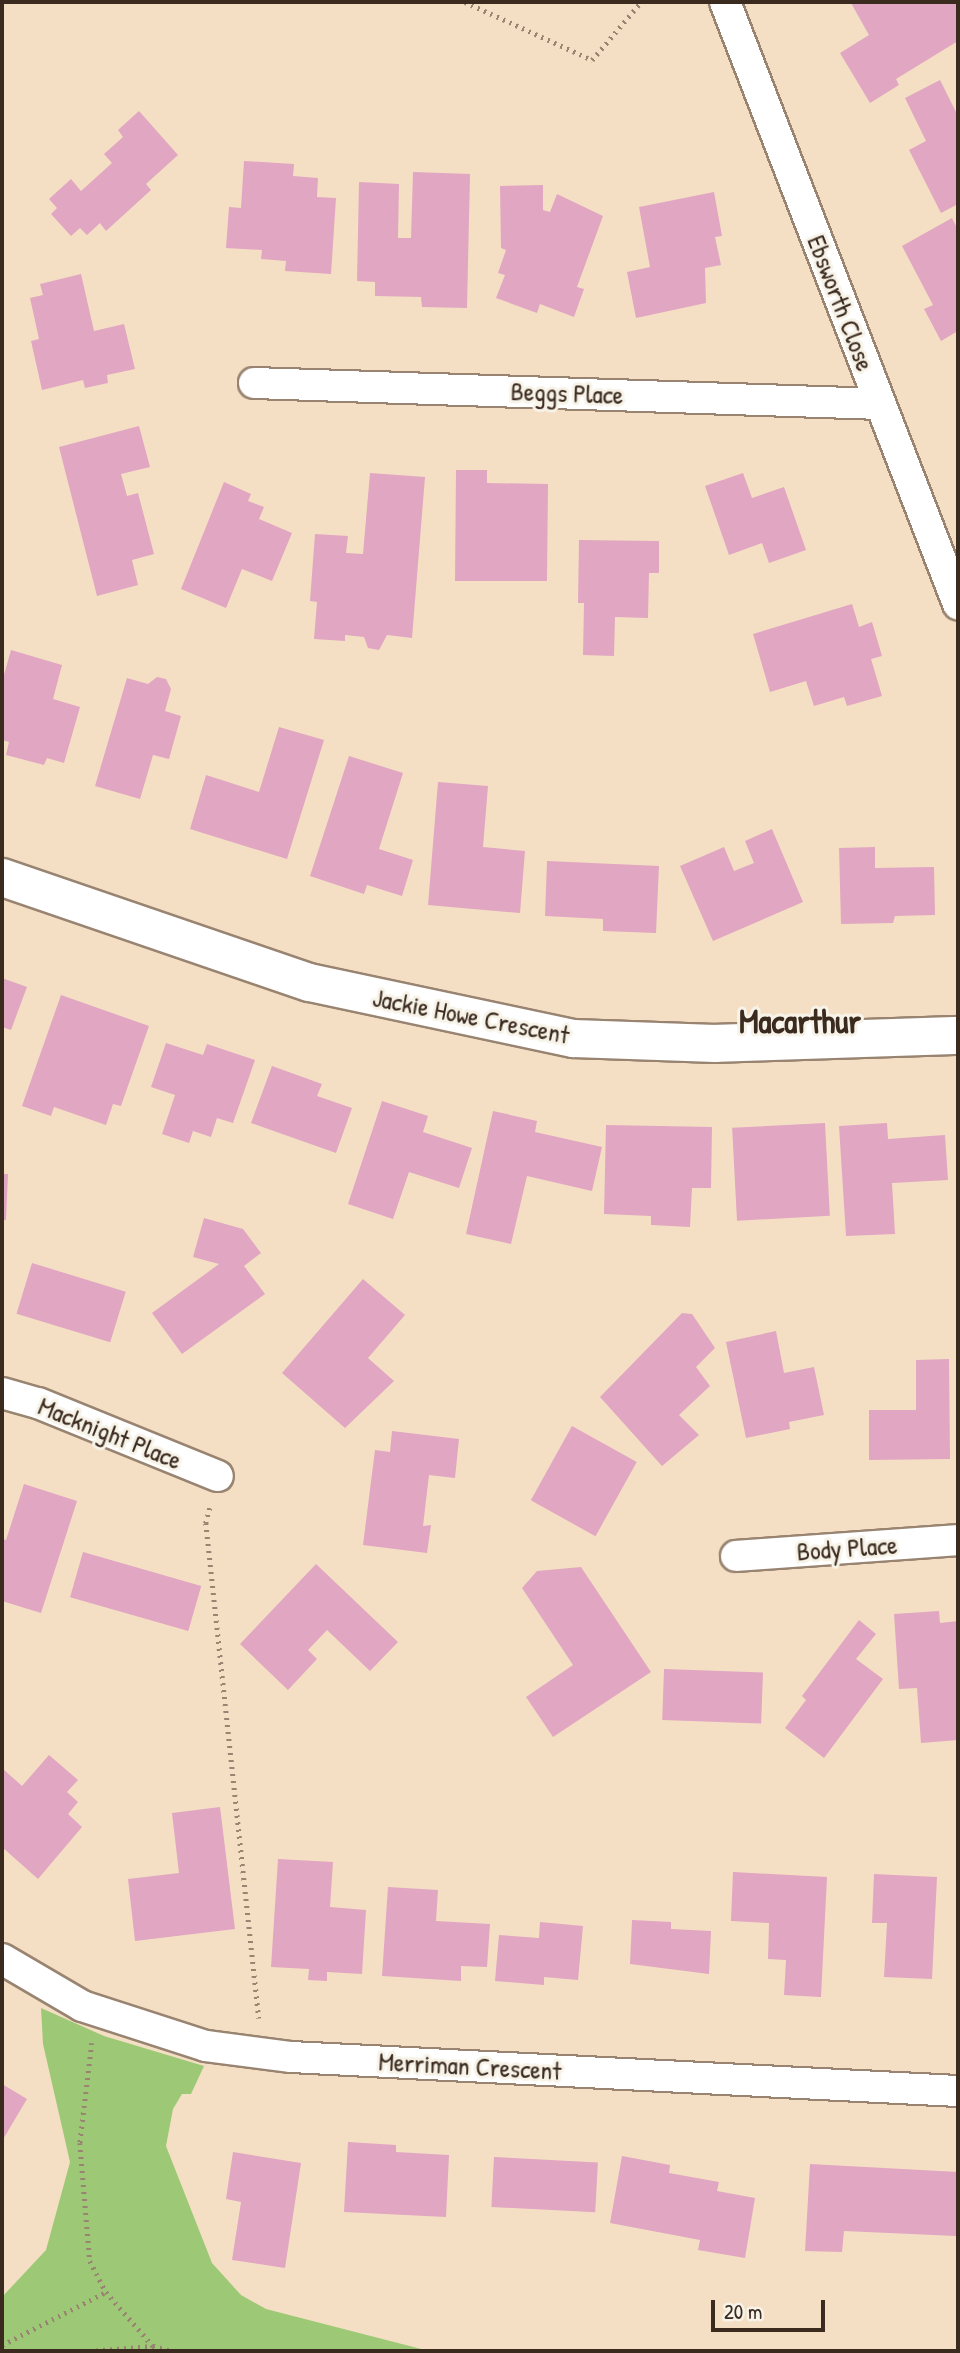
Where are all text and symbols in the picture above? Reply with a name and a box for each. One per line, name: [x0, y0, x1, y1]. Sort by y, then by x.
street label: Ebsworth Close: [801, 231, 881, 375]
street label: Beggs Place: [510, 375, 624, 411]
street label: Jackie Howe Crescent: [370, 982, 572, 1050]
district label: Macarthur: [739, 1002, 861, 1042]
street label: Macknight Place: [34, 1390, 186, 1476]
street label: Body Place: [796, 1529, 898, 1567]
street label: Merriman Crescent: [378, 2046, 562, 2086]
scale bar: [715, 2286, 829, 2330]
text: 20 m: [724, 2297, 762, 2326]

